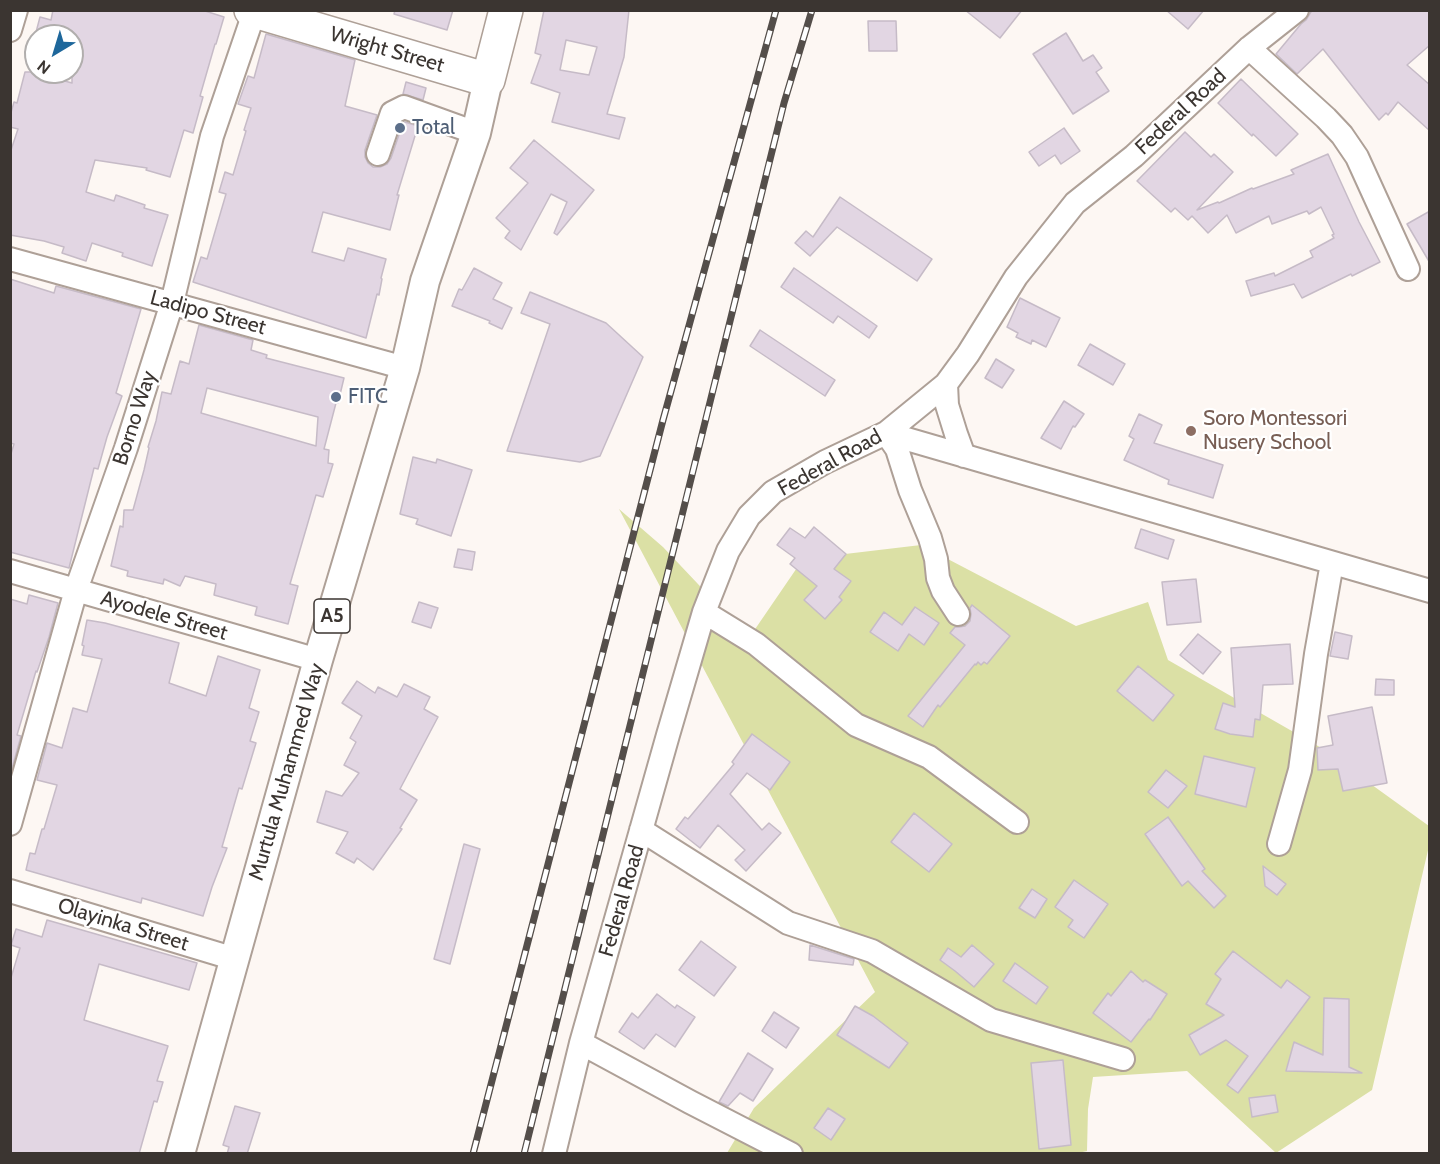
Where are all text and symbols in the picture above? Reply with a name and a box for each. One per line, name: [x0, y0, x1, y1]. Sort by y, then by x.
street label: Wright Street: [327, 22, 447, 78]
north arrow: [24, 24, 84, 84]
text: N: [34, 56, 54, 78]
street label: Federal Road: [1130, 64, 1232, 160]
place label: Total: [412, 115, 455, 141]
marker: Total: [393, 121, 407, 135]
street label: Ladipo Street: [147, 285, 269, 341]
street label: Borno Way: [108, 367, 162, 469]
place label: FITC: [348, 384, 388, 410]
marker: FITC: [329, 390, 343, 404]
place label: Soro Montessori Nusery School: [1203, 406, 1347, 456]
street label: Federal Road: [774, 424, 886, 502]
marker: Soro Montessori Nusery School: [1184, 424, 1198, 438]
street label: Ayodele Street: [98, 586, 230, 646]
road number: A5: [314, 599, 350, 633]
street label: Murtula Muhammed Way: [244, 660, 330, 884]
street label: Federal Road: [594, 842, 650, 960]
street label: Olayinka Street: [55, 893, 191, 957]

